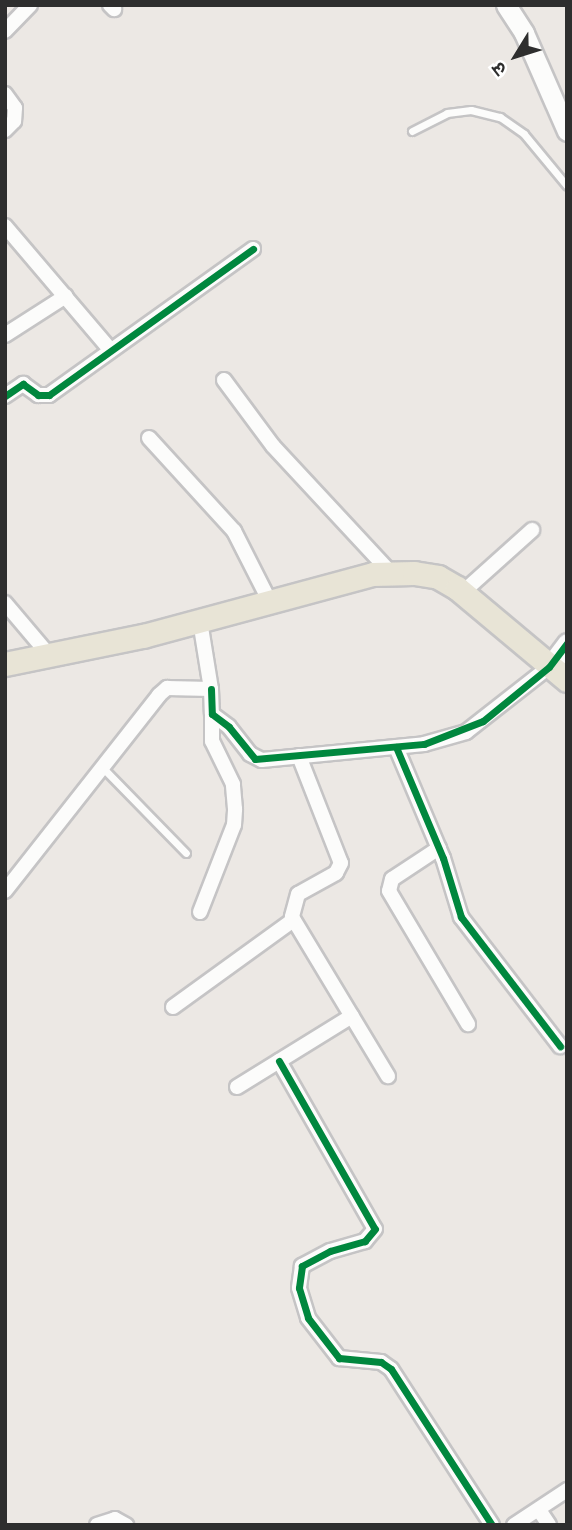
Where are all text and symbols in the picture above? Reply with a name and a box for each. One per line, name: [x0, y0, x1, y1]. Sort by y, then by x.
north arrow: [481, 21, 551, 91]
text: उ: [487, 58, 512, 81]

